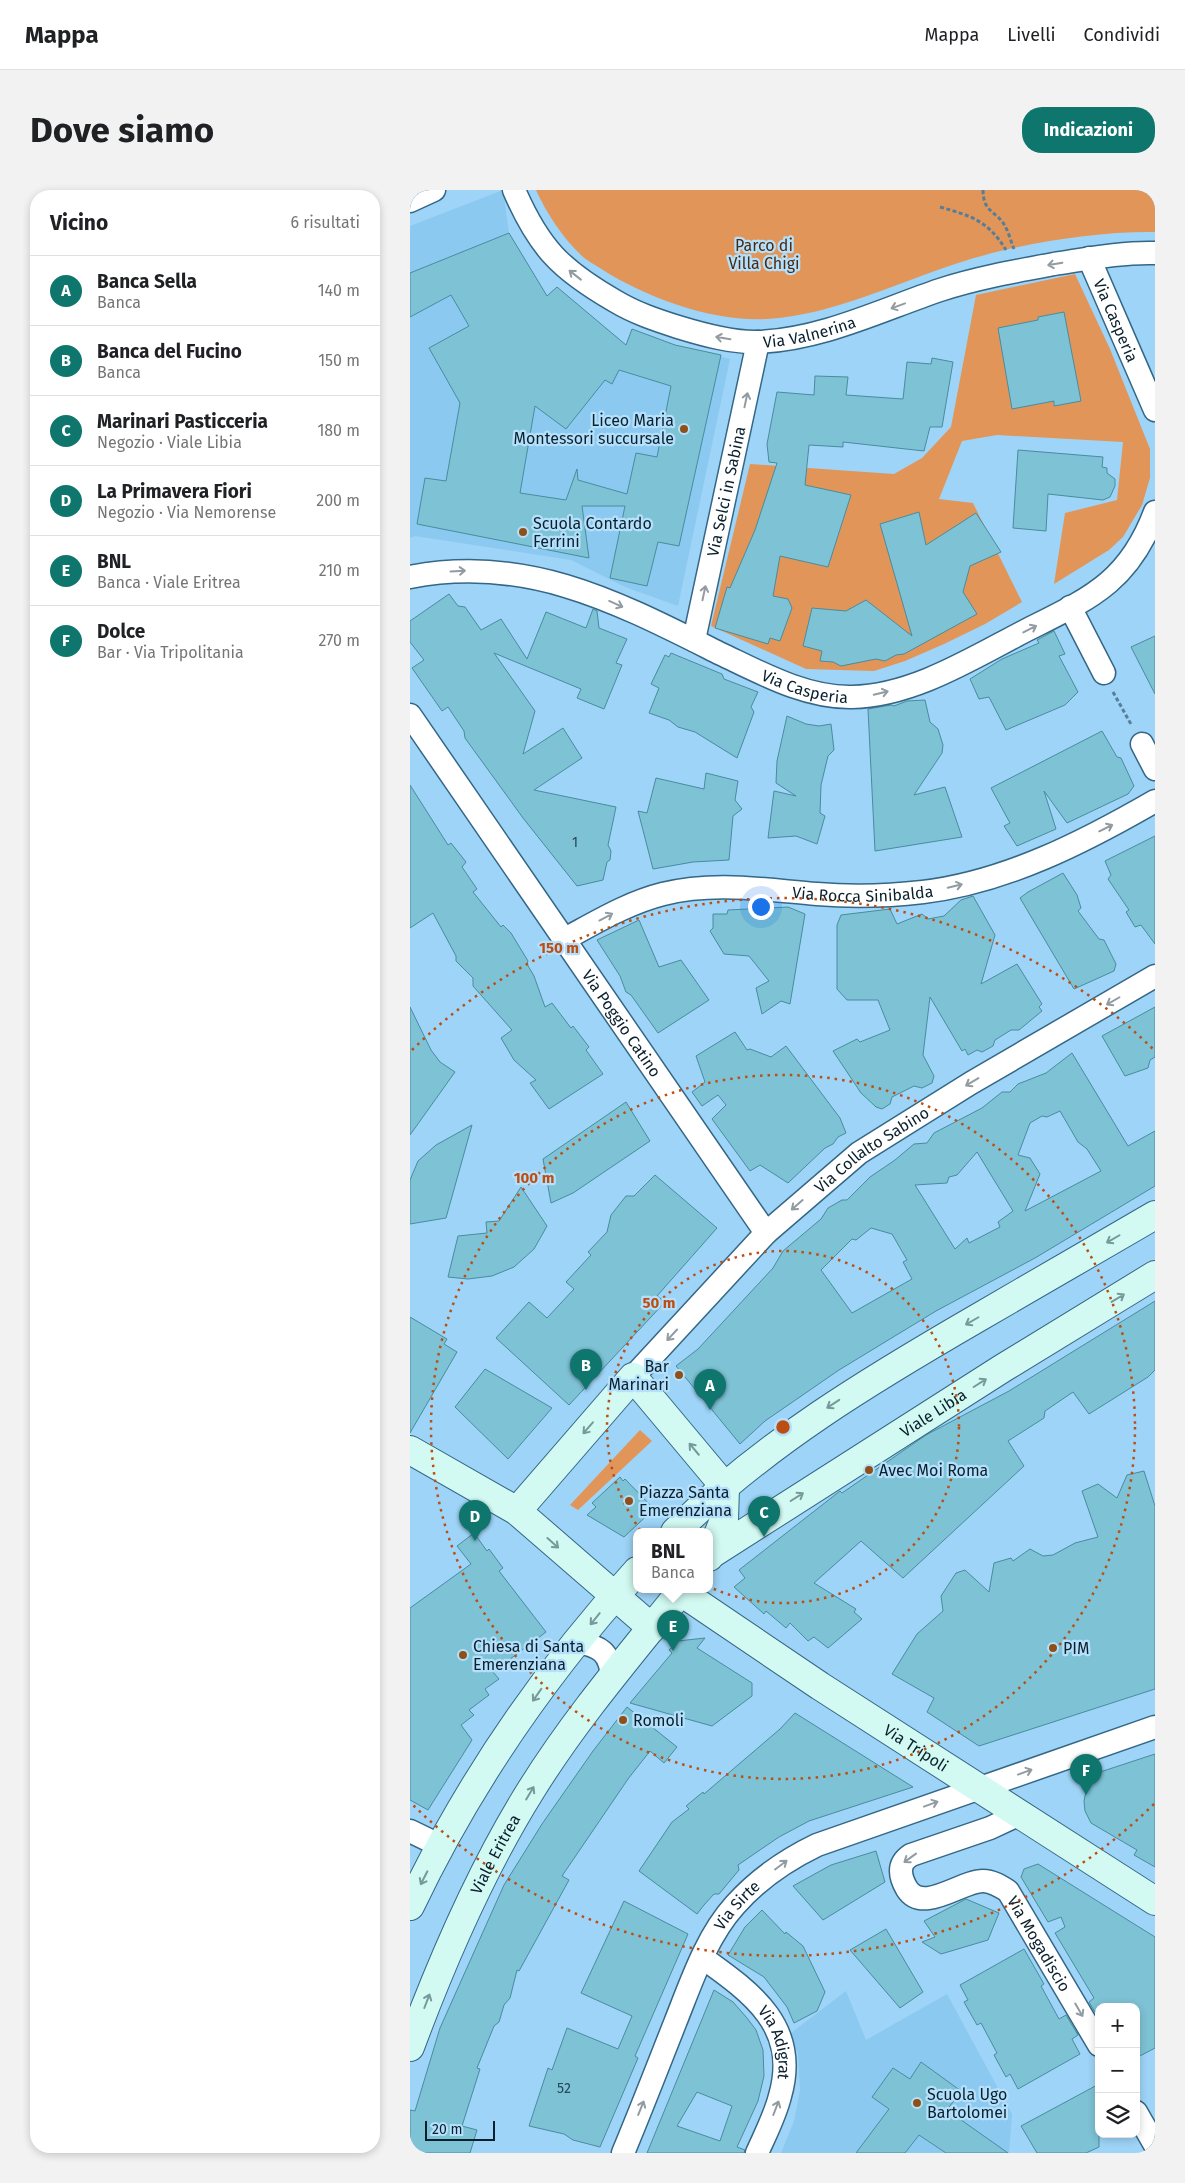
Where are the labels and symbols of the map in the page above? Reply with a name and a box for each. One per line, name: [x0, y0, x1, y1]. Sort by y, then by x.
park label: Parco di Villa Chigi: [728, 236, 800, 273]
one-way arrow: [1047, 260, 1063, 270]
one-way arrow: [569, 270, 582, 281]
street label: Via Casperia: [1089, 276, 1142, 365]
one-way arrow: [891, 302, 906, 311]
street label: Via Valnerina: [762, 313, 858, 352]
one-way arrow: [716, 332, 732, 342]
one-way arrow: [742, 392, 751, 408]
place label: Liceo Maria Montessori succursale: [513, 411, 674, 448]
marker: Liceo Maria Montessori succursale: [678, 423, 690, 435]
street label: Via Selci in Sabina: [703, 425, 750, 558]
place label: Scuola Contardo Ferrini: [533, 514, 652, 551]
marker: Scuola Contardo Ferrini: [517, 526, 529, 538]
one-way arrow: [450, 566, 466, 575]
one-way arrow: [700, 585, 709, 601]
one-way arrow: [608, 599, 623, 609]
one-way arrow: [1022, 624, 1037, 634]
street label: Via Casperia: [759, 666, 848, 707]
one-way arrow: [872, 688, 888, 697]
one-way arrow: [1098, 823, 1113, 832]
house number: 1: [572, 834, 578, 851]
one-way arrow: [946, 881, 962, 890]
street label: Via Rocca Sinibalda: [791, 882, 934, 906]
your location: [748, 894, 774, 920]
one-way arrow: [598, 912, 613, 921]
text: 150 m: [539, 939, 579, 957]
street label: Via Poggio Catino: [578, 966, 665, 1081]
one-way arrow: [1106, 996, 1120, 1006]
one-way arrow: [965, 1077, 980, 1087]
street label: Via Collalto Sabino: [811, 1103, 933, 1197]
text: 100 m: [514, 1169, 554, 1187]
one-way arrow: [791, 1200, 804, 1211]
one-way arrow: [1106, 1235, 1120, 1245]
one-way arrow: [1110, 1292, 1124, 1302]
text: 50 m: [642, 1294, 676, 1312]
one-way arrow: [966, 1316, 980, 1326]
one-way arrow: [666, 1328, 678, 1341]
pin: B: [570, 1349, 602, 1390]
place label: Bar Marinari: [608, 1357, 670, 1394]
marker: Bar Marinari: [673, 1369, 685, 1381]
pin: A: [694, 1369, 726, 1410]
one-way arrow: [972, 1378, 986, 1388]
street label: Viale Libia: [897, 1385, 970, 1441]
one-way arrow: [826, 1399, 840, 1410]
centre of rings: [774, 1418, 792, 1436]
one-way arrow: [582, 1422, 594, 1435]
one-way arrow: [688, 1443, 699, 1456]
place label: Avec Moi Roma: [879, 1461, 988, 1480]
marker: Avec Moi Roma: [863, 1464, 875, 1476]
place label: Piazza Santa Emerenziana: [639, 1483, 732, 1520]
one-way arrow: [790, 1492, 804, 1502]
marker: Piazza Santa Emerenziana: [623, 1495, 635, 1507]
pin: C: [748, 1496, 780, 1537]
pin: D: [459, 1500, 491, 1541]
one-way arrow: [546, 1537, 559, 1549]
pin: E: [657, 1610, 689, 1651]
one-way arrow: [590, 1612, 601, 1625]
place label: Chiesa di Santa Emerenziana: [473, 1637, 584, 1674]
place label: PIM: [1063, 1639, 1089, 1658]
marker: PIM: [1047, 1642, 1059, 1654]
marker: Chiesa di Santa Emerenziana: [457, 1649, 469, 1661]
one-way arrow: [532, 1688, 542, 1702]
place label: Romoli: [633, 1711, 684, 1730]
marker: Romoli: [617, 1714, 629, 1726]
street label: Via Tripoli: [880, 1720, 952, 1776]
pin: F: [1070, 1754, 1102, 1795]
one-way arrow: [1016, 1767, 1032, 1776]
one-way arrow: [525, 1786, 535, 1800]
one-way arrow: [922, 1799, 938, 1808]
street label: Viale Eritrea: [467, 1811, 524, 1897]
one-way arrow: [903, 1853, 917, 1863]
one-way arrow: [774, 1860, 788, 1870]
one-way arrow: [419, 1870, 428, 1885]
street label: Via Sirte: [710, 1877, 764, 1934]
street label: Via Mogadiscio: [1003, 1893, 1074, 1995]
one-way arrow: [423, 1994, 432, 2009]
street label: Via Adigrat: [754, 2002, 794, 2081]
one-way arrow: [1074, 2003, 1084, 2018]
house number: 52: [557, 2080, 571, 2097]
place label: Scuola Ugo Bartolomei: [927, 2085, 1007, 2122]
marker: Scuola Ugo Bartolomei: [911, 2097, 923, 2109]
one-way arrow: [637, 2101, 646, 2116]
one-way arrow: [772, 2101, 781, 2116]
scale bar: [425, 2118, 495, 2141]

